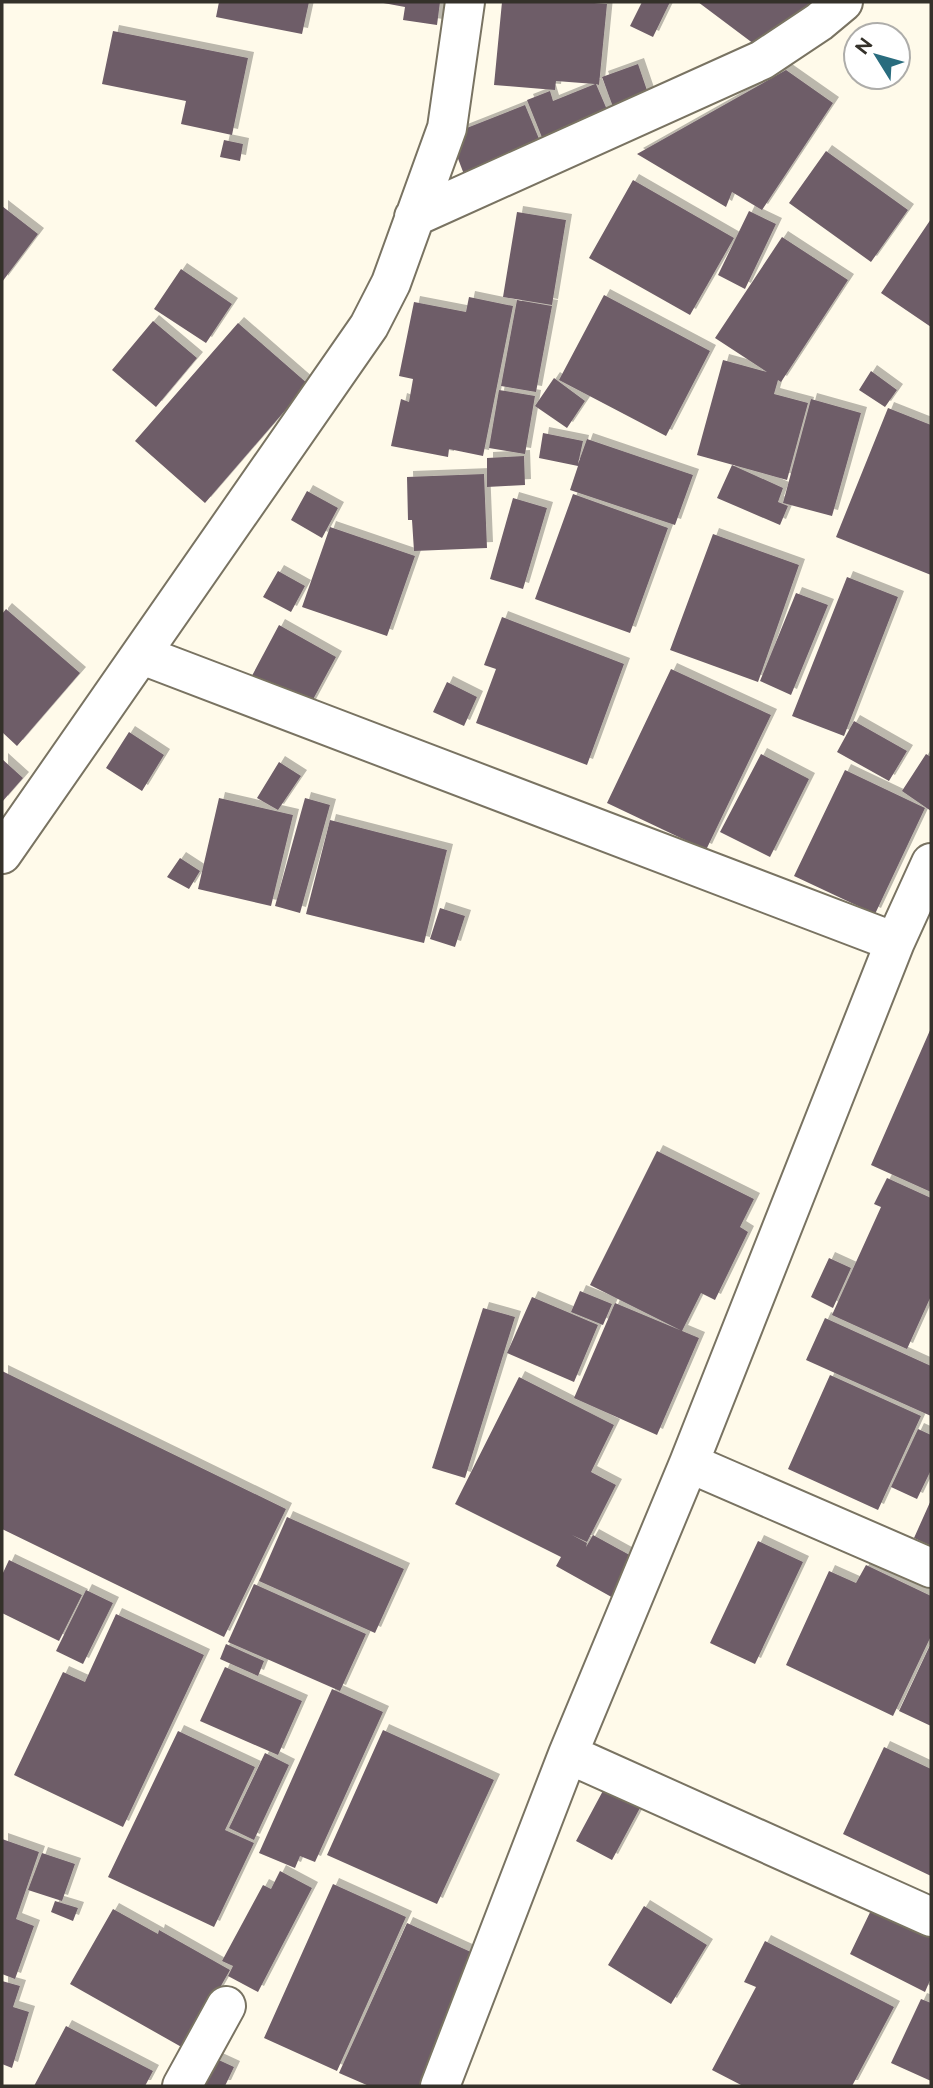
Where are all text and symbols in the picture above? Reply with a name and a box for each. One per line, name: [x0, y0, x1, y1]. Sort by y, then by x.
north arrow: [842, 21, 912, 91]
text: N: [850, 33, 877, 58]

